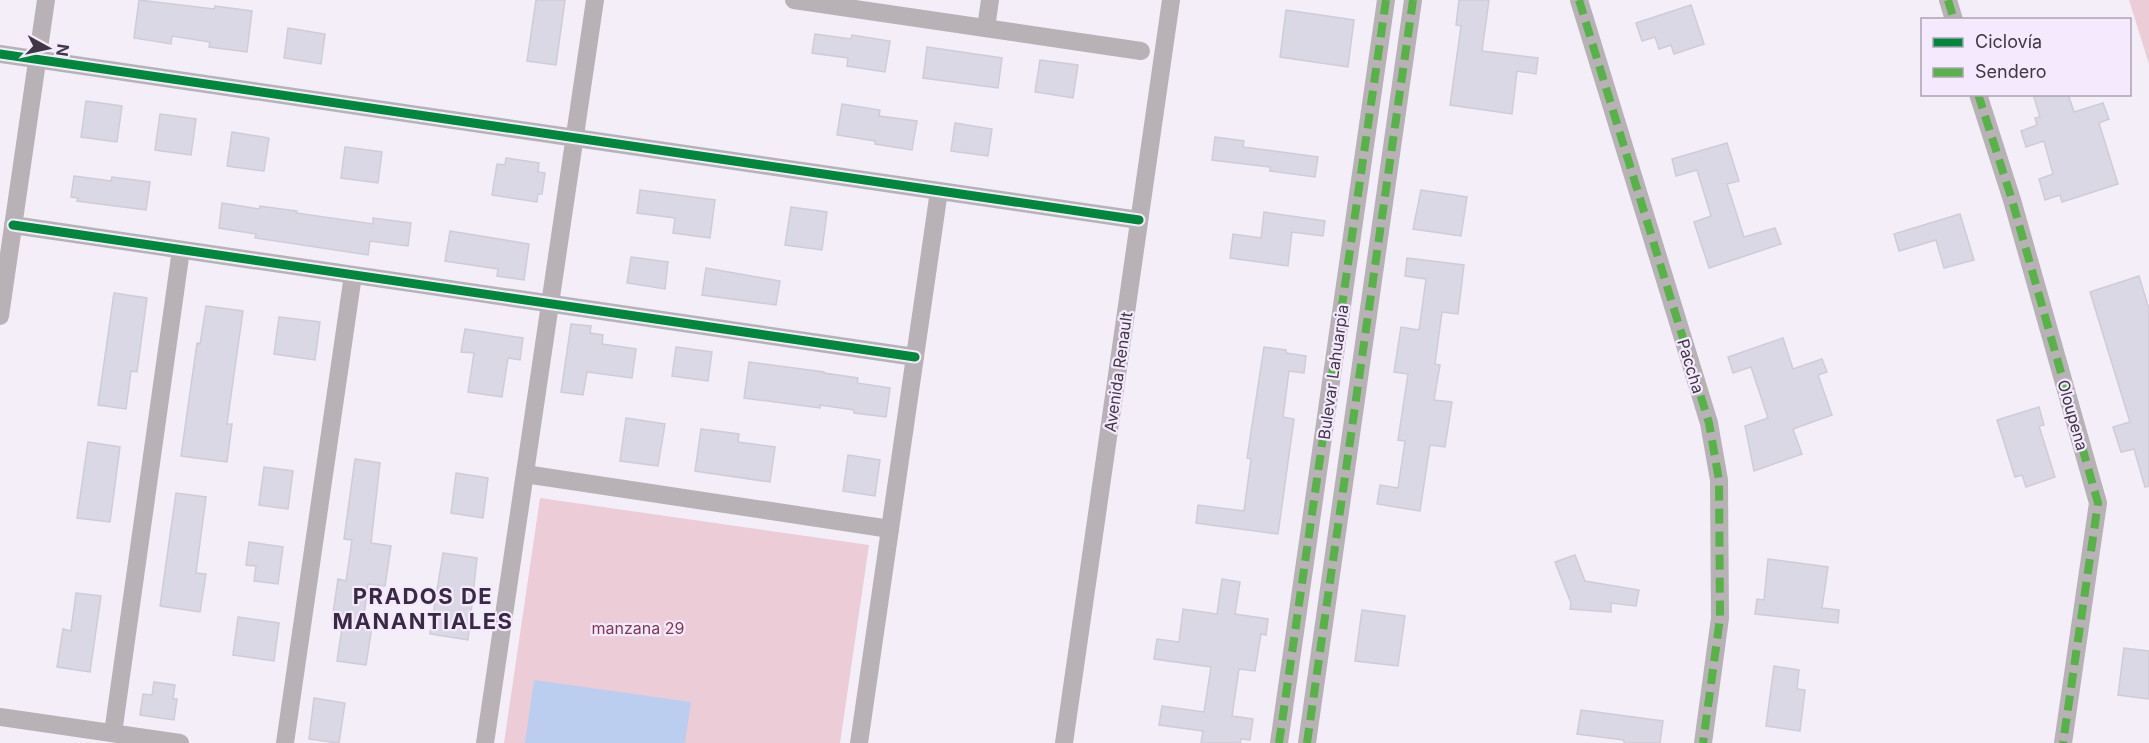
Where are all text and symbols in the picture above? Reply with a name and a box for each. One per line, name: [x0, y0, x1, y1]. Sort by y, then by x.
north arrow: [18, 18, 78, 78]
legend: [1921, 18, 2131, 96]
text: Ciclovía: [1975, 31, 2042, 52]
text: N: [52, 43, 74, 58]
text: Sendero: [1975, 61, 2046, 82]
street label: Bulevar Lahuarpia: [1314, 303, 1352, 441]
street label: Avenida Renault: [1100, 311, 1136, 433]
street label: Paccha: [1673, 336, 1709, 396]
street label: Oloupena: [2053, 377, 2093, 453]
district label: PRADOS DE MANANTIALES: [333, 583, 513, 634]
park label: manzana 29: [592, 618, 684, 638]

